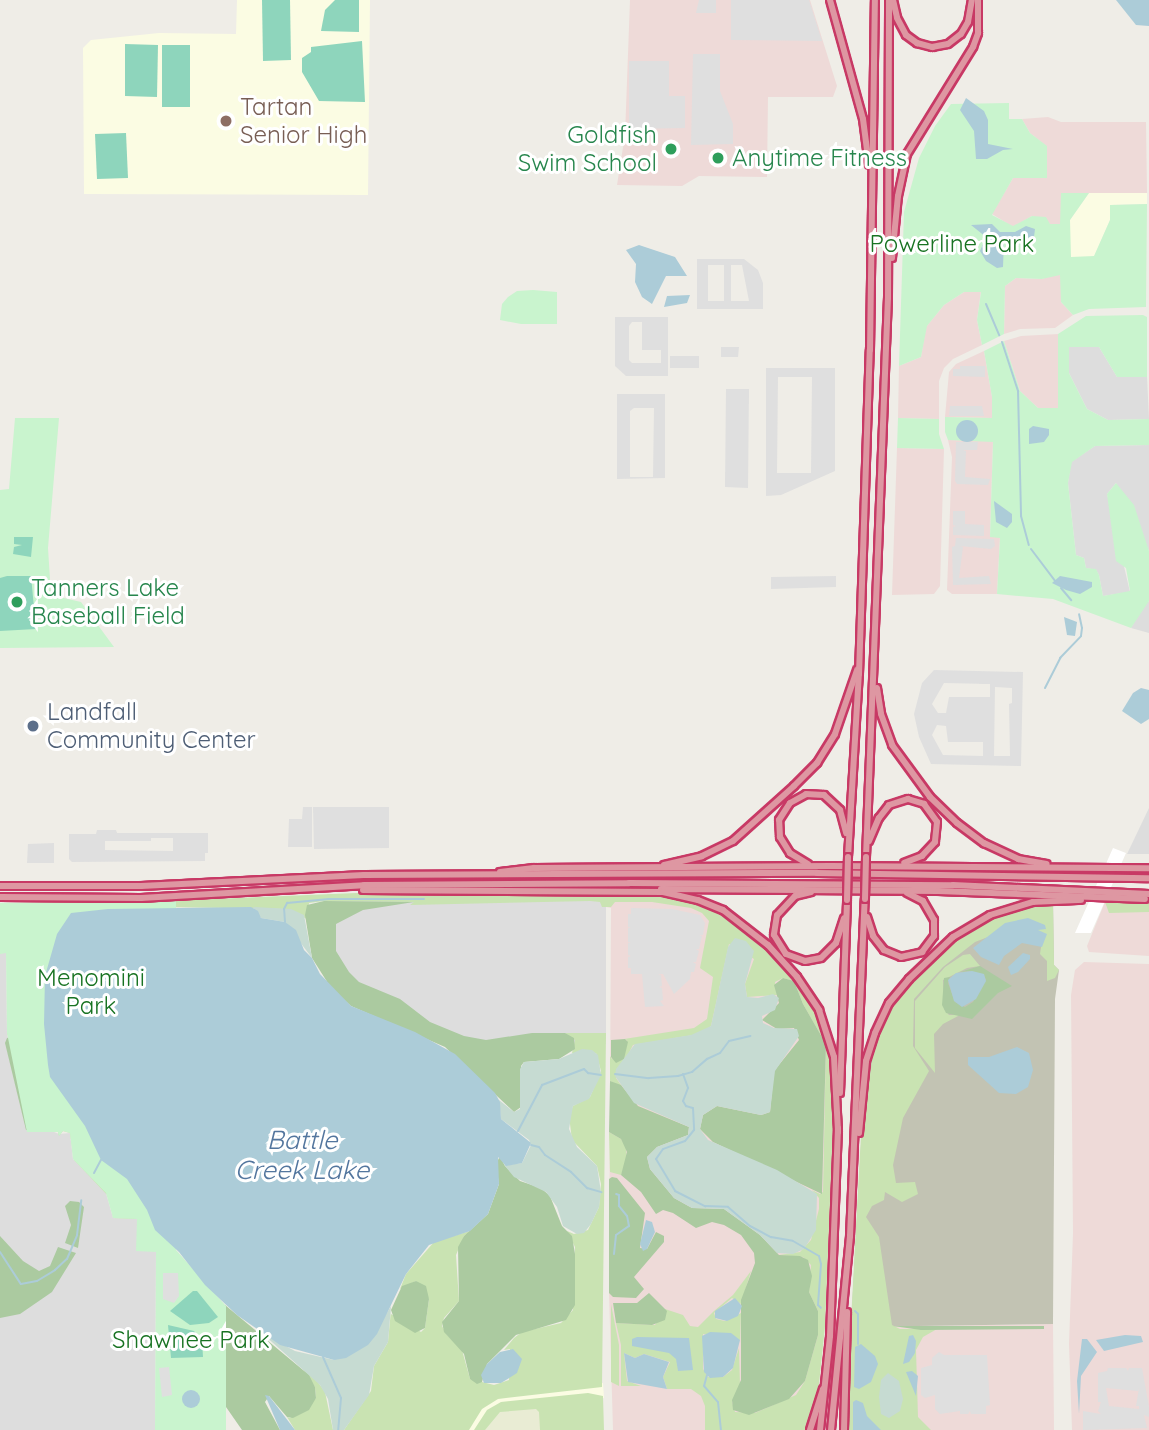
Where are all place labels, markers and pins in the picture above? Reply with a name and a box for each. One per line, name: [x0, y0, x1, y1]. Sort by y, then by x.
place label: Tartan Senior High: [240, 93, 367, 149]
marker: Tartan Senior High: [218, 113, 234, 129]
place label: Goldfish Swim School: [518, 121, 657, 177]
marker: Goldfish Swim School: [663, 141, 679, 157]
place label: Anytime Fitness: [732, 144, 907, 172]
marker: Anytime Fitness: [710, 150, 726, 166]
place label: Tanners Lake Baseball Field: [31, 574, 185, 630]
marker: Tanners Lake Baseball Field: [9, 594, 25, 610]
place label: Landfall Community Center: [47, 698, 256, 754]
marker: Landfall Community Center: [25, 718, 41, 734]

